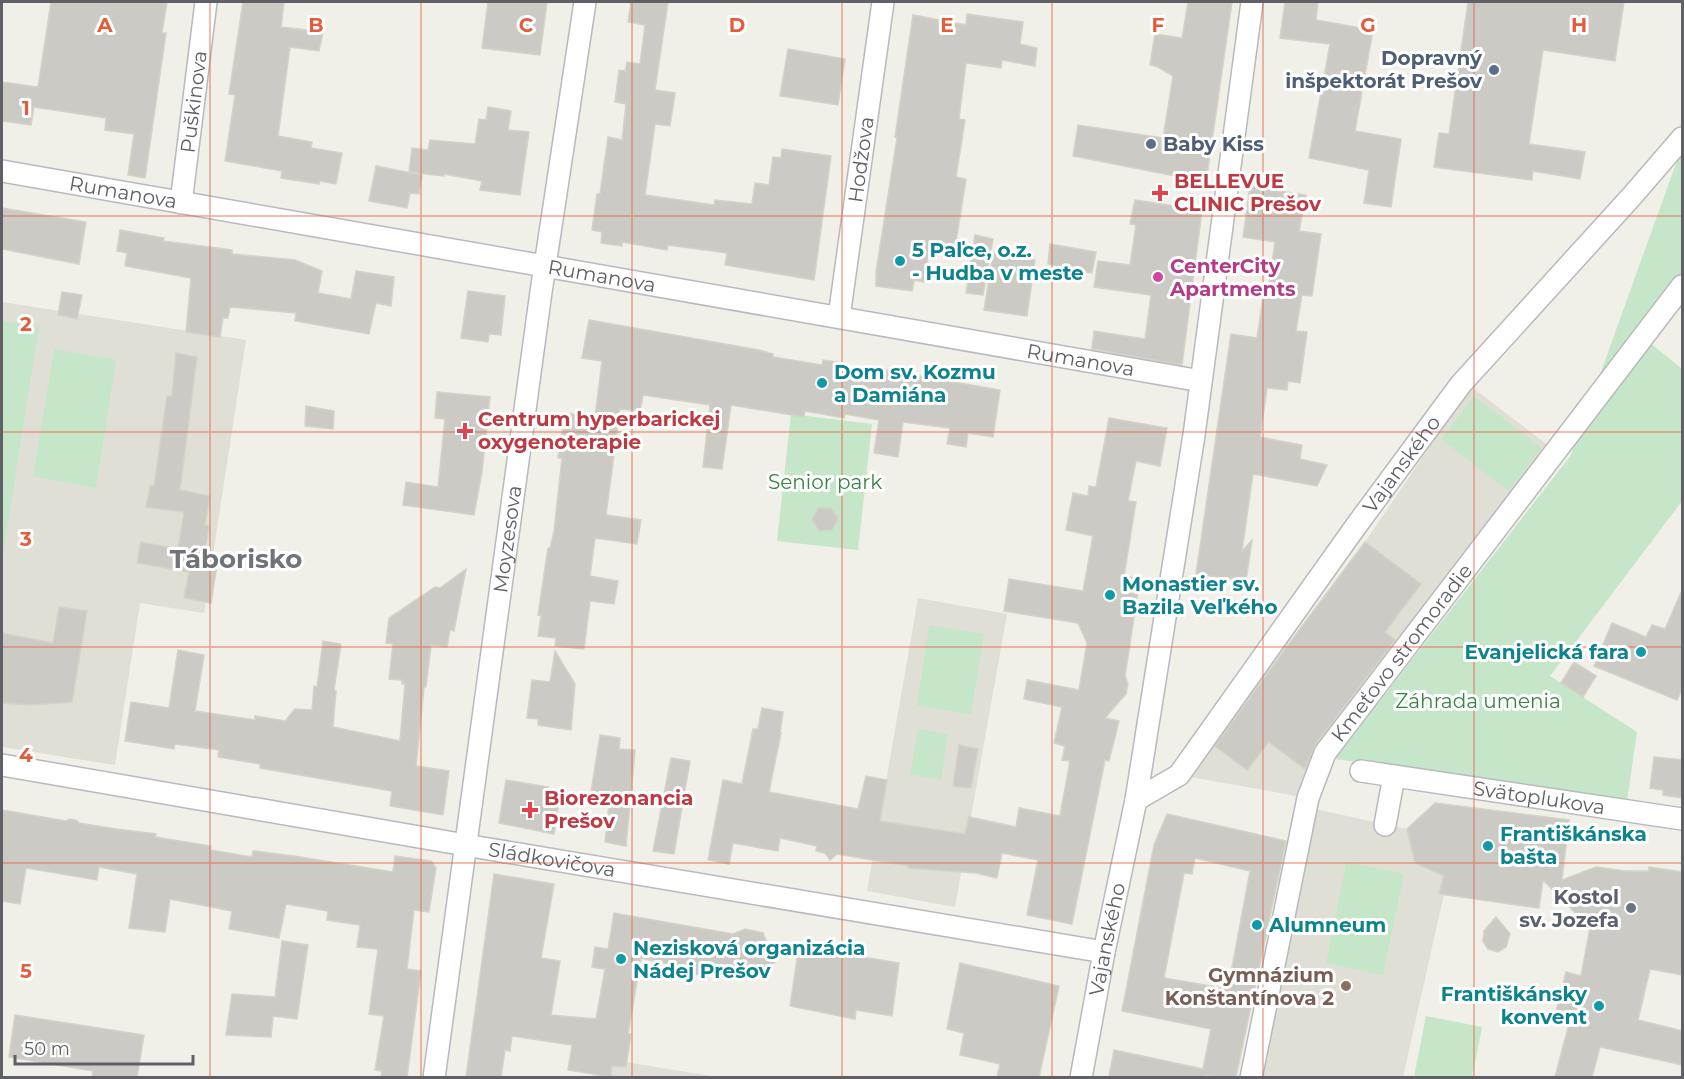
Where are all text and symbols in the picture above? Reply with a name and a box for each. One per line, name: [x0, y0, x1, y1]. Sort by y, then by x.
text: A: [96, 13, 113, 37]
text: B: [308, 13, 324, 37]
text: C: [519, 13, 534, 37]
text: D: [729, 13, 745, 37]
text: E: [940, 13, 954, 37]
text: F: [1152, 13, 1165, 37]
text: G: [1360, 13, 1376, 37]
text: H: [1571, 13, 1587, 37]
place label: Dopravný inšpektorát Prešov: [1285, 46, 1483, 93]
street label: Puškinova: [175, 49, 212, 154]
marker: Dopravný inšpektorát Prešov: [1487, 63, 1501, 77]
text: 1: [22, 96, 30, 120]
street label: Hodžova: [843, 115, 879, 204]
place label: Baby Kiss: [1163, 132, 1264, 156]
marker: Baby Kiss: [1144, 137, 1158, 151]
place label: BELLEVUE CLINIC Prešov: [1174, 169, 1322, 216]
street label: Rumanova: [67, 171, 179, 213]
marker: BELLEVUE CLINIC Prešov: [1151, 184, 1169, 202]
place label: 5 Paľce, o.z. - Hudba v meste: [912, 238, 1084, 285]
marker: 5 Paľce, o.z. - Hudba v meste: [893, 254, 907, 268]
place label: CenterCity Apartments: [1169, 254, 1296, 301]
street label: Rumanova: [546, 255, 658, 297]
marker: CenterCity Apartments: [1151, 270, 1165, 284]
text: 2: [20, 312, 32, 336]
street label: Rumanova: [1025, 339, 1136, 381]
place label: Dom sv. Kozmu a Damiána: [834, 360, 996, 407]
marker: Dom sv. Kozmu a Damiána: [815, 376, 829, 390]
place label: Centrum hyperbarickej oxygenoterapie: [478, 407, 720, 454]
street label: Vajanského: [1358, 411, 1445, 518]
marker: Centrum hyperbarickej oxygenoterapie: [456, 422, 474, 440]
park label: Senior park: [768, 470, 882, 494]
street label: Moyzesova: [488, 484, 527, 594]
text: 3: [19, 527, 32, 551]
district label: Táborisko: [170, 543, 302, 575]
street label: Kmeťovo stromoradie: [1326, 559, 1477, 747]
place label: Monastier sv. Bazila Veľkého: [1122, 572, 1278, 619]
marker: Monastier sv. Bazila Veľkého: [1103, 588, 1117, 602]
place label: Evanjelická fara: [1464, 640, 1629, 664]
marker: Evanjelická fara: [1634, 645, 1648, 659]
park label: Záhrada umenia: [1395, 689, 1561, 713]
text: 4: [19, 743, 33, 767]
street label: Svätoplukova: [1471, 776, 1607, 819]
place label: Biorezonancia Prešov: [544, 786, 693, 833]
marker: Biorezonancia Prešov: [521, 801, 539, 819]
place label: Františkánska bašta: [1500, 822, 1647, 869]
street label: Sládkovičova: [486, 837, 617, 882]
marker: Františkánska bašta: [1481, 839, 1495, 853]
street label: Vajanského: [1084, 881, 1130, 998]
place label: Kostol sv. Jozefa: [1519, 885, 1619, 932]
marker: Kostol sv. Jozefa: [1624, 901, 1638, 915]
place label: Alumneum: [1268, 913, 1386, 937]
marker: Alumneum: [1250, 918, 1264, 932]
place label: Nezisková organizácia Nádej Prešov: [633, 936, 865, 983]
marker: Nezisková organizácia Nádej Prešov: [614, 952, 628, 966]
text: 5: [20, 959, 32, 983]
place label: Gymnázium Konštantínova 2: [1165, 963, 1334, 1010]
marker: Gymnázium Konštantínova 2: [1339, 979, 1353, 993]
place label: Františkánsky konvent: [1441, 982, 1588, 1029]
marker: Františkánsky konvent: [1592, 999, 1606, 1013]
scale bar: [15, 1028, 194, 1066]
text: 50 m: [24, 1038, 70, 1060]

